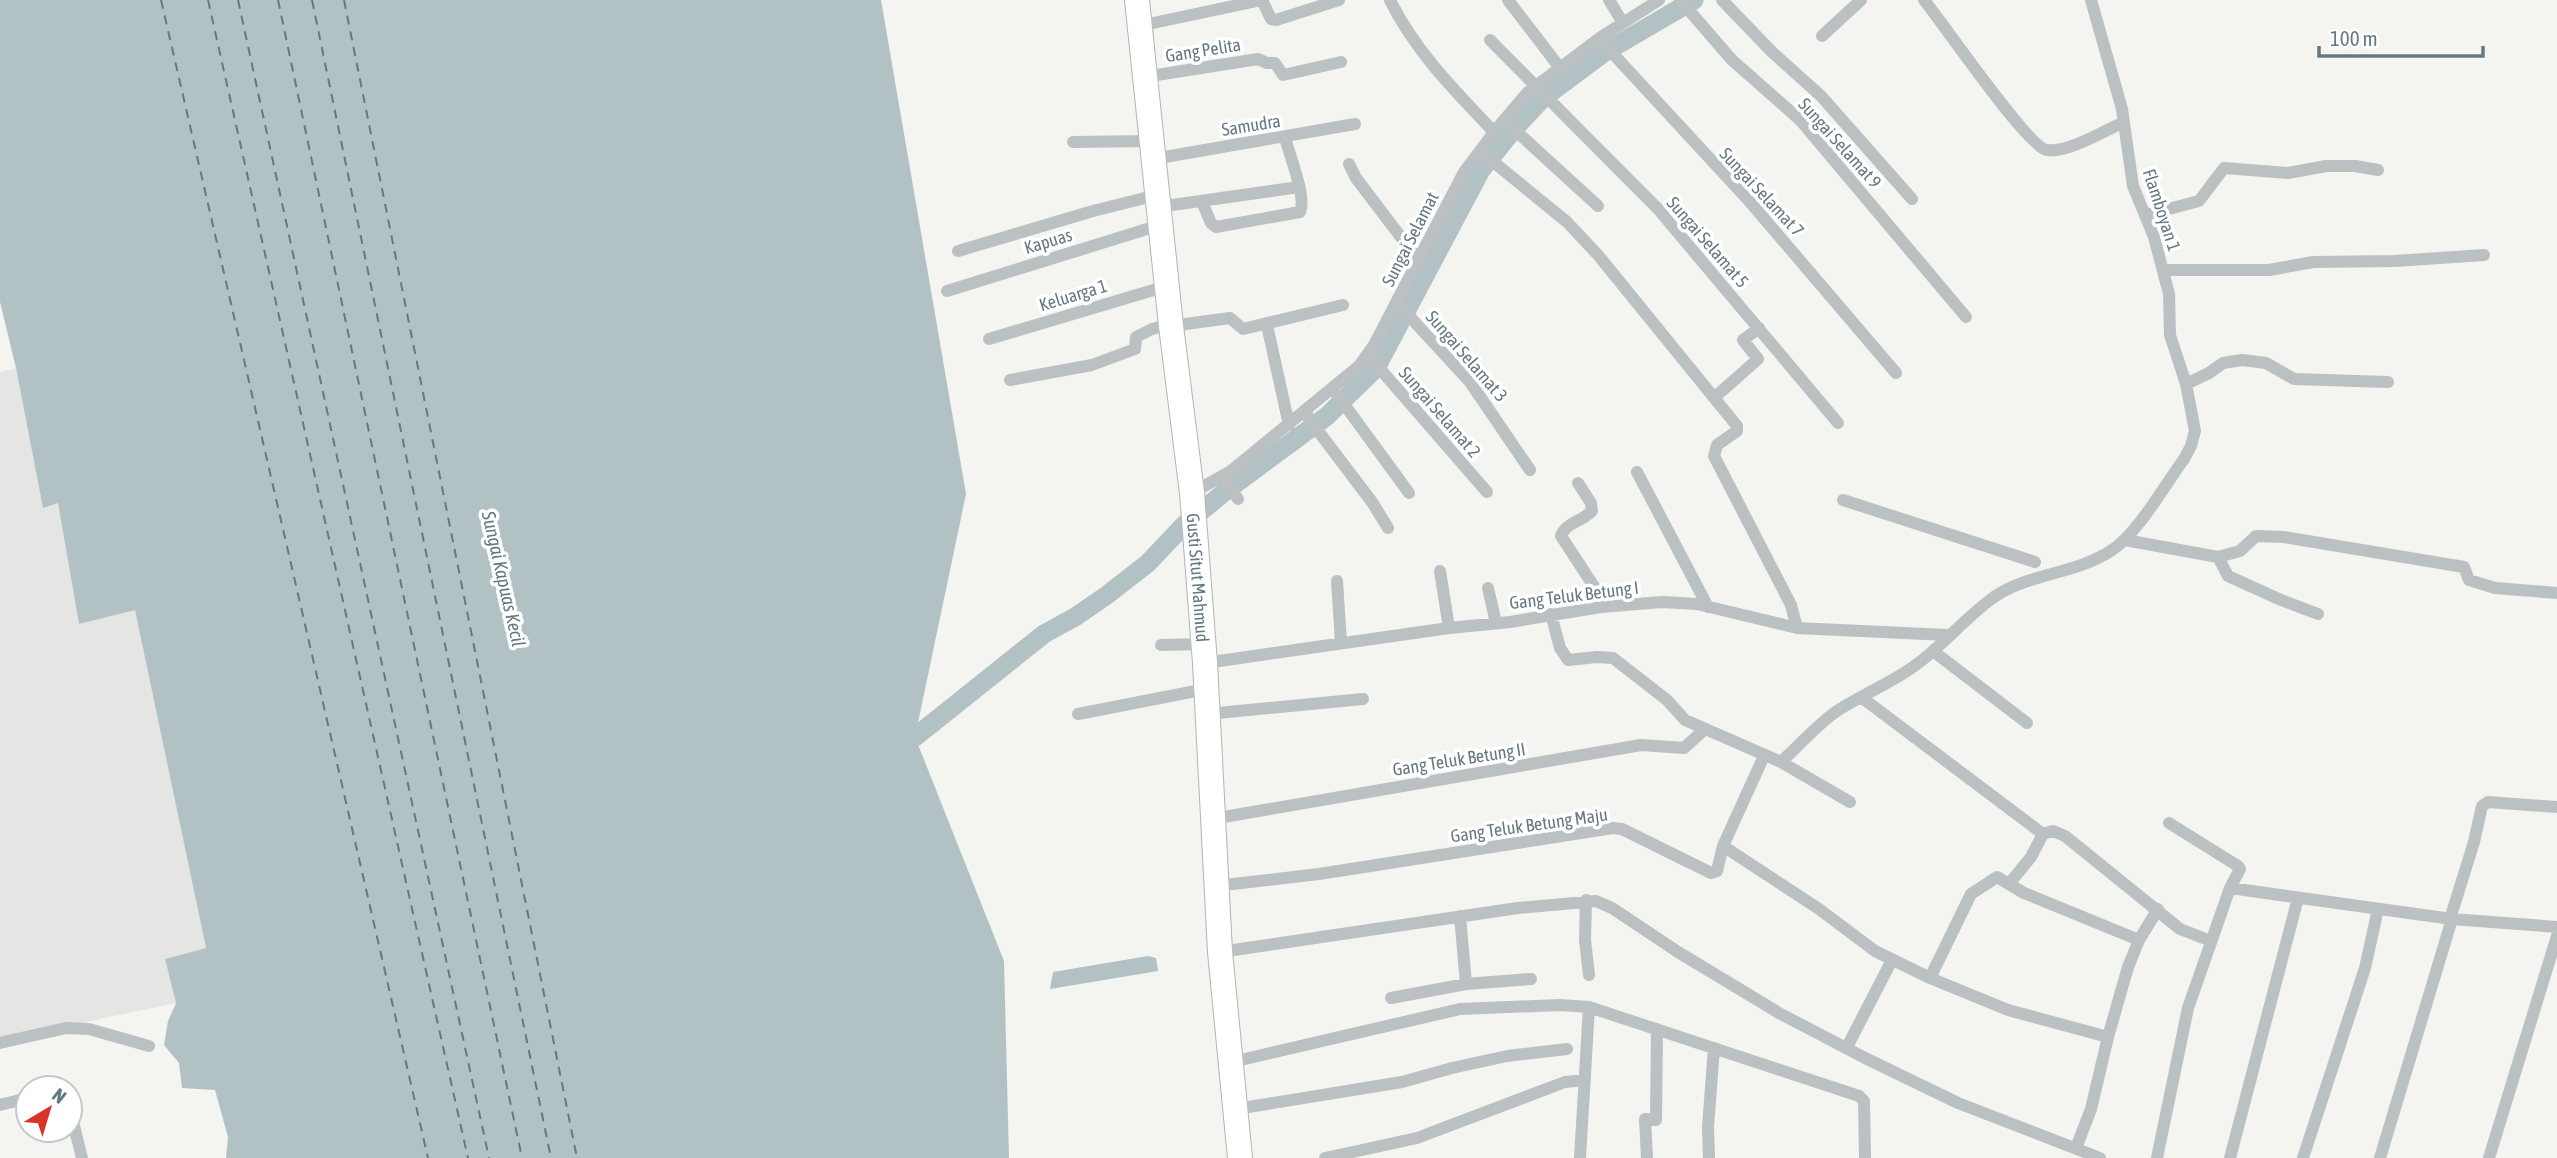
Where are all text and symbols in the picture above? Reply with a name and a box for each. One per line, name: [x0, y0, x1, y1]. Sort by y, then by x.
scale bar: [2319, 14, 2484, 58]
text: 100 m: [2330, 26, 2378, 50]
street label: Gang Pelita: [1164, 34, 1242, 66]
street label: Sungai Selamat 9: [1794, 94, 1886, 192]
street label: Samudra: [1220, 110, 1282, 140]
street label: Sungai Selamat 7: [1716, 143, 1808, 241]
street label: Flamboyan 1: [2139, 166, 2185, 254]
street label: Sungai Selamat: [1377, 188, 1443, 290]
street label: Sungai Selamat 5: [1663, 192, 1753, 292]
street label: Kapuas: [1022, 224, 1074, 258]
street label: Keluarga 1: [1036, 275, 1110, 315]
street label: Sungai Selamat 3: [1422, 306, 1512, 406]
street label: Sungai Selamat 2: [1395, 362, 1485, 462]
water label: Sungai Kapuas Kecil: [477, 508, 530, 649]
street label: Gusti Situt Mahmud: [1183, 513, 1214, 643]
street label: Gang Teluk Betung I: [1508, 577, 1640, 613]
street label: Gang Teluk Betung II: [1391, 738, 1527, 780]
street label: Gang Teluk Betung Maju: [1449, 804, 1609, 846]
north arrow: [14, 1074, 84, 1144]
text: N: [48, 1083, 71, 1108]

